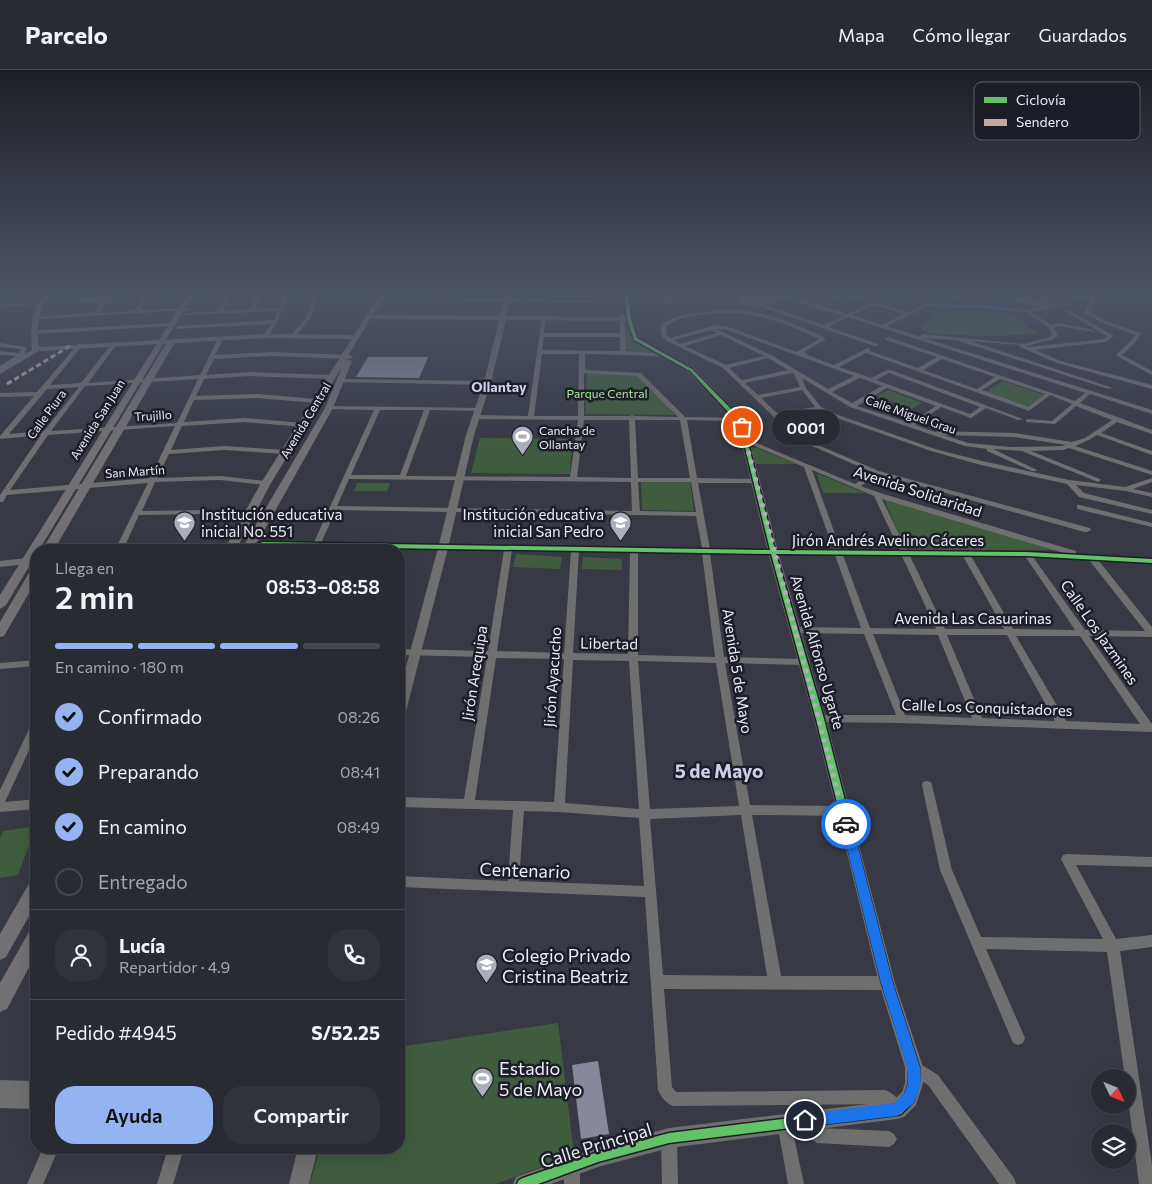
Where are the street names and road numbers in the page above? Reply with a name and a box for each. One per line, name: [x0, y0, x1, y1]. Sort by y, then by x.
street label: Avenida San Juan: [67, 377, 128, 462]
street label: Avenida Central: [277, 380, 333, 460]
street label: Calle Piura: [23, 387, 69, 441]
street label: Calle Miguel Grau: [864, 392, 958, 436]
street label: Trujillo: [134, 407, 172, 423]
street label: San Martín: [105, 462, 165, 480]
street label: Avenida Solidaridad: [852, 462, 984, 520]
street label: Jirón Andrés Avelino Cáceres: [792, 531, 984, 549]
street label: Avenida Alfonso Ugarte: [787, 573, 849, 731]
street label: Calle Los Jazmines: [1057, 576, 1143, 688]
street label: Avenida 5 de Mayo: [719, 607, 757, 735]
street label: Avenida Las Casuarinas: [894, 609, 1052, 627]
street label: Jirón Arequipa: [458, 624, 490, 722]
street label: Jirón Ayacucho: [540, 626, 564, 728]
street label: Libertad: [580, 633, 638, 653]
street label: Calle Los Conquistadores: [901, 695, 1073, 719]
street label: Centenario: [479, 857, 571, 883]
street label: Calle Principal: [538, 1118, 654, 1172]

